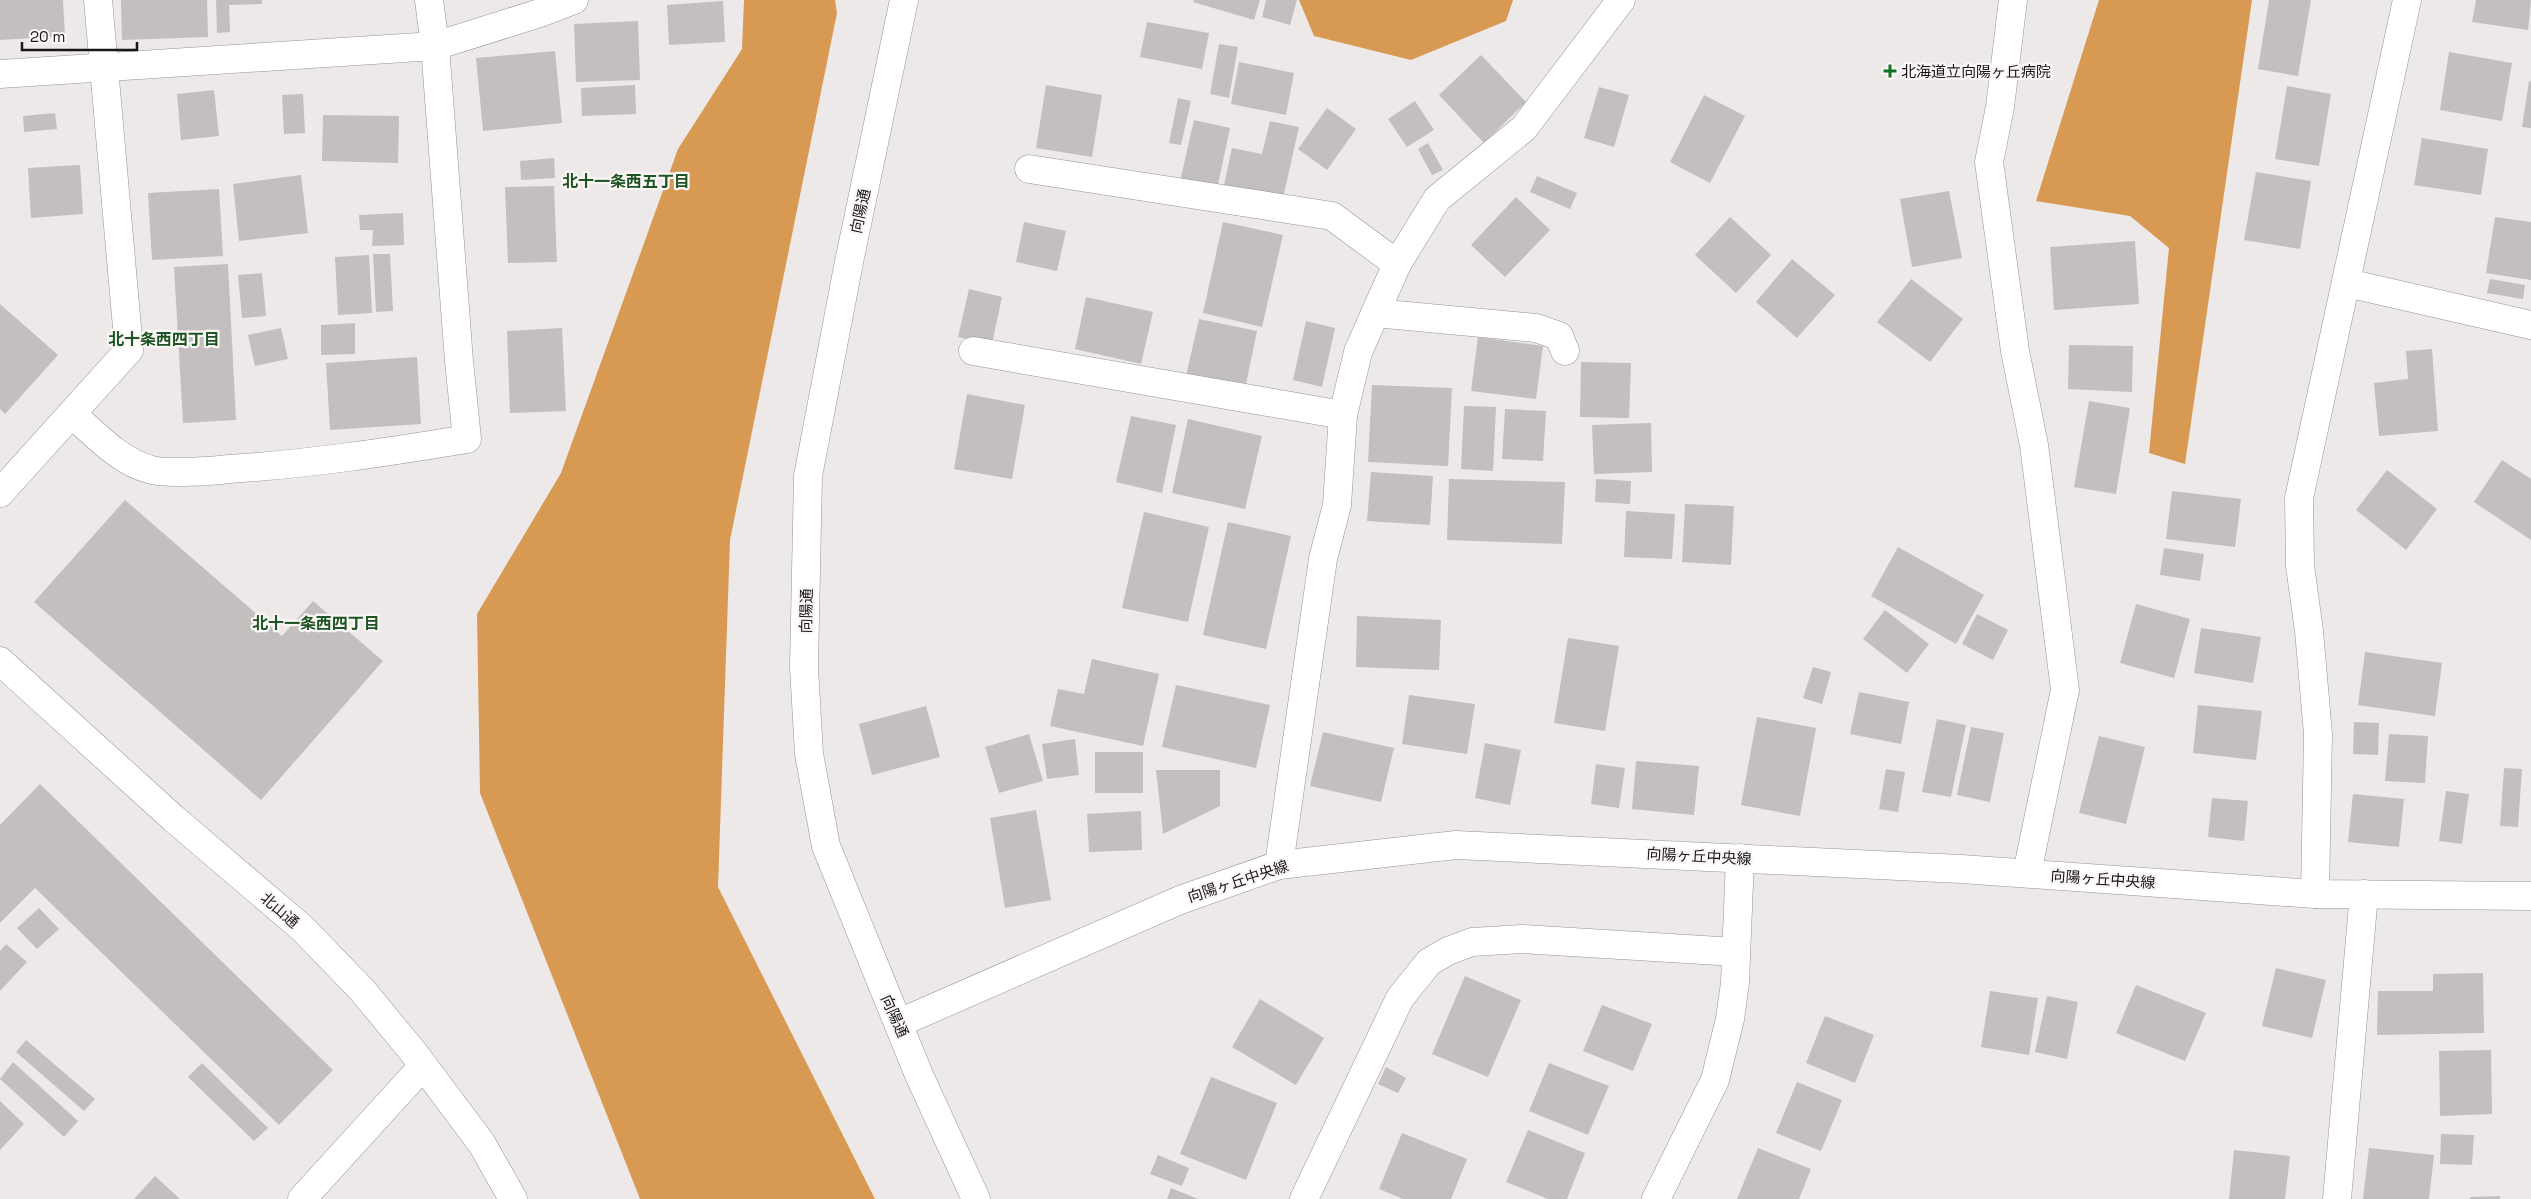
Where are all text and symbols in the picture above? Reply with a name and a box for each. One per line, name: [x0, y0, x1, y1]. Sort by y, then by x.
scale bar: [22, 20, 138, 52]
text: 20 m: [30, 27, 65, 46]
place label: 北海道立向陽ヶ丘病院: [1901, 62, 2051, 81]
marker: 北海道立向陽ヶ丘病院: [1883, 64, 1897, 78]
district label: 北十一条西五丁目: [562, 171, 690, 192]
street label: 向陽通: [846, 187, 874, 235]
district label: 北十条西四丁目: [108, 329, 220, 350]
street label: 向陽通: [796, 588, 816, 634]
district label: 北十一条西四丁目: [252, 613, 380, 634]
street label: 向陽ヶ丘中央線: [1646, 844, 1752, 868]
street label: 向陽ヶ丘中央線: [1185, 856, 1291, 906]
street label: 向陽ヶ丘中央線: [2050, 866, 2156, 892]
street label: 北山通: [257, 888, 303, 932]
street label: 向陽通: [877, 992, 913, 1040]

